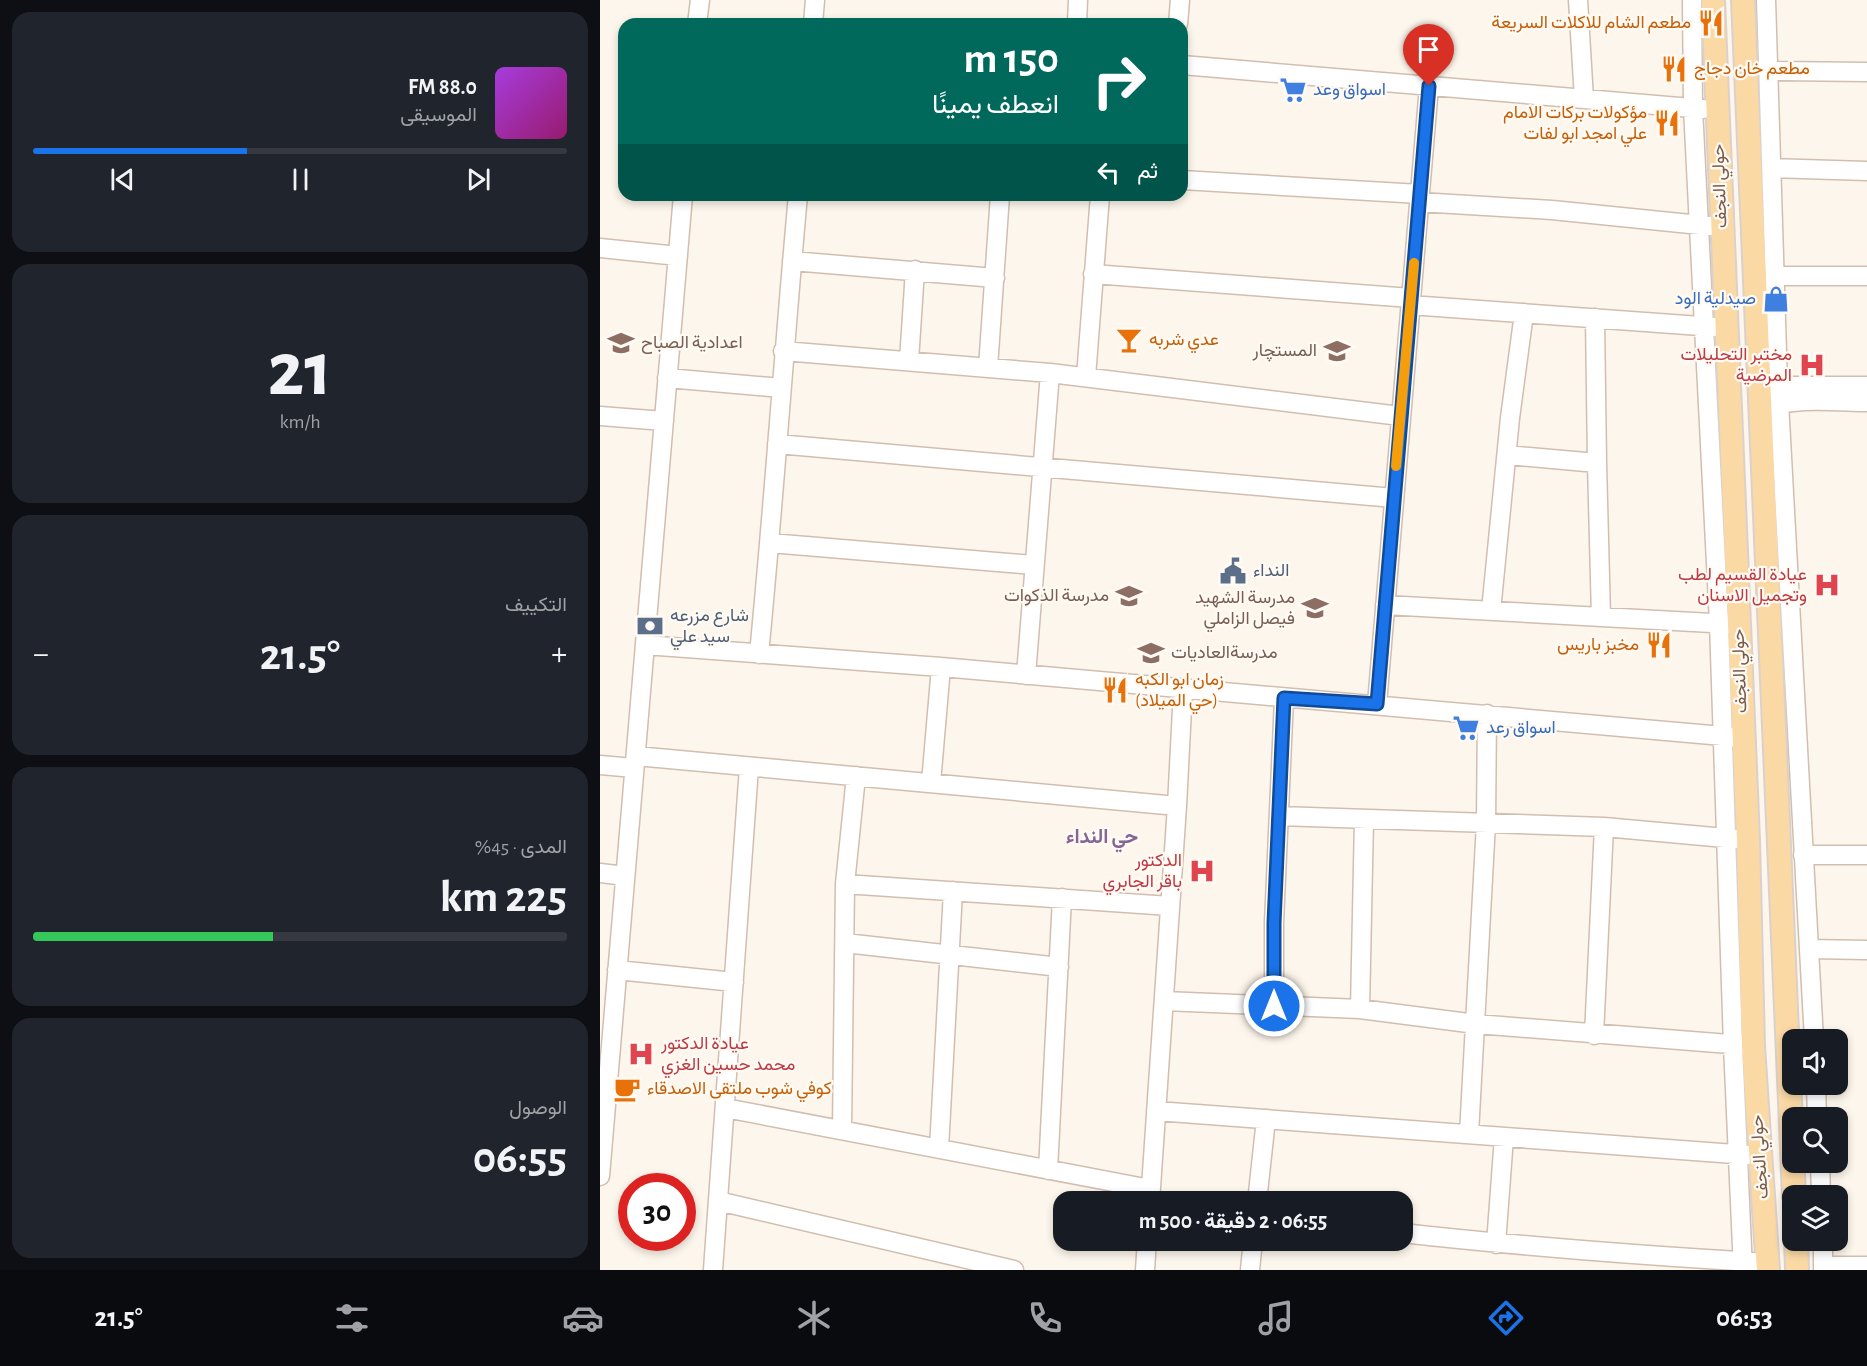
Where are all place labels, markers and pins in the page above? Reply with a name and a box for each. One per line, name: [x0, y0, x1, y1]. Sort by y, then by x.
restaurant icon: مطعم الشام للاكلات السريعة: [1696, 8, 1726, 38]
place label: مطعم الشام للاكلات السريعة: [1491, 14, 1691, 34]
pin: [1403, 24, 1454, 86]
restaurant icon: مطعم خان دجاج: [1659, 54, 1689, 84]
place label: مطعم خان دجاج: [1694, 60, 1810, 80]
supermarket icon: اسواق وعد: [1278, 75, 1308, 105]
place label: اسواق وعد: [1313, 81, 1386, 100]
place label: مؤكولات بركات الامام علي امجد ابو لفات: [1503, 104, 1647, 148]
restaurant icon: مؤكولات بركات الامام علي امجد ابو لفات: [1652, 108, 1682, 138]
shop icon: صيدلية الود: [1761, 284, 1791, 314]
place label: صيدلية الود: [1675, 290, 1756, 309]
bar icon: عدي شربه: [1114, 325, 1144, 355]
school or university icon: اعدادية الصباح: [606, 328, 636, 358]
place label: عدي شربه: [1149, 331, 1219, 354]
place label: اعدادية الصباح: [641, 334, 743, 354]
school or university icon: المستچار: [1322, 336, 1352, 366]
place label: المستچار: [1252, 342, 1317, 362]
place label: مختبر التحليلات المرضية: [1681, 346, 1792, 386]
hospital icon: مختبر التحليلات المرضية: [1797, 350, 1827, 380]
public building icon: النداء: [1218, 556, 1248, 586]
place label: النداء: [1253, 562, 1289, 580]
place label: عيادة القسيم لطب وتجميل الاسنان: [1678, 566, 1807, 606]
hospital icon: عيادة القسيم لطب وتجميل الاسنان: [1812, 570, 1842, 600]
school or university icon: مدرسة الذكوات: [1114, 581, 1144, 611]
place label: مدرسة الذكوات: [1004, 587, 1109, 606]
place label: مدرسة الشهيد فيصل الزاملي: [1195, 589, 1295, 633]
school or university icon: مدرسة الشهيد فيصل الزاملي: [1300, 593, 1330, 623]
place label: شارع مزرعه سيد علي: [670, 607, 749, 651]
bank icon: شارع مزرعه سيد علي: [635, 611, 665, 641]
restaurant icon: مخبز باريس: [1644, 630, 1674, 660]
place label: مخبز باريس: [1557, 636, 1639, 655]
school or university icon: مدرسةالعاديات: [1136, 638, 1166, 668]
place label: مدرسةالعاديات: [1171, 644, 1278, 663]
place label: زمان ابو الكبه (حي الميلاد): [1135, 671, 1224, 715]
restaurant icon: زمان ابو الكبه (حي الميلاد): [1100, 675, 1130, 705]
supermarket icon: اسواق رعد: [1451, 713, 1481, 743]
place label: اسواق رعد: [1486, 719, 1556, 738]
place label: الدكتور باقر الجابري: [1103, 852, 1182, 896]
hospital icon: الدكتور باقر الجابري: [1187, 856, 1217, 886]
place label: عيادة الدكتور محمد حسين الغزي: [660, 1035, 795, 1079]
hospital icon: عيادة الدكتور محمد حسين الغزي: [626, 1039, 656, 1069]
cafe icon: كوفي شوب ملتقى الاصدقاء: [612, 1074, 642, 1104]
place label: كوفي شوب ملتقى الاصدقاء: [647, 1080, 832, 1103]

